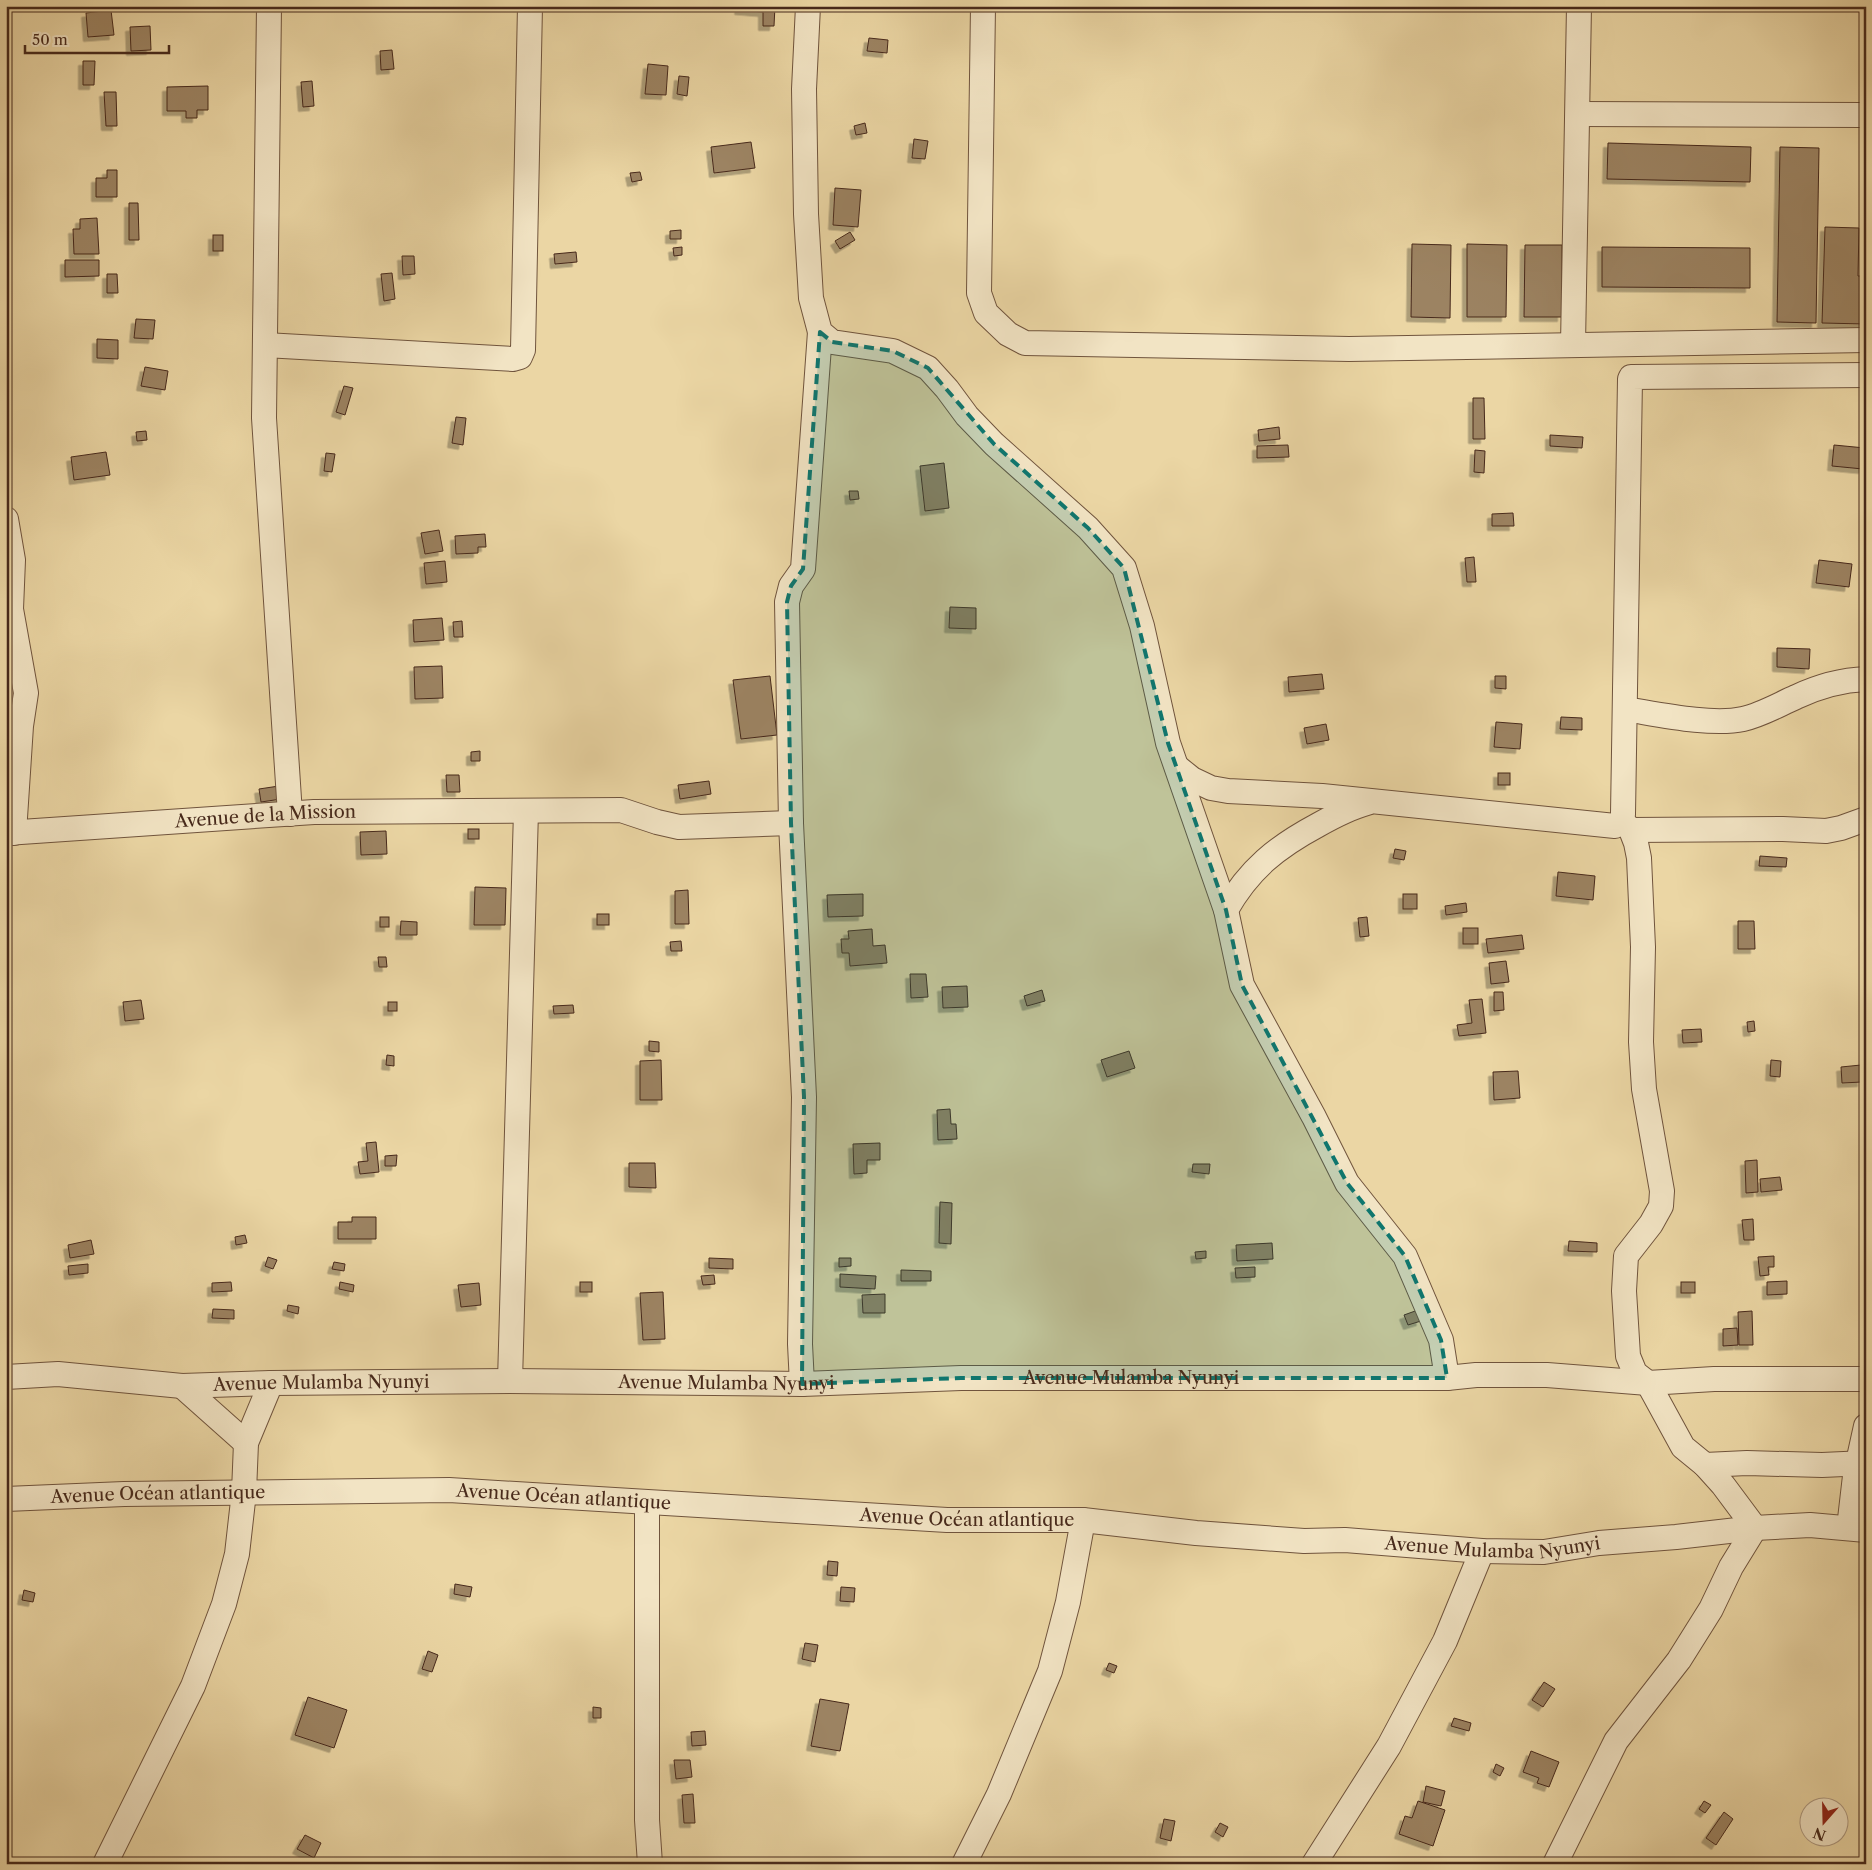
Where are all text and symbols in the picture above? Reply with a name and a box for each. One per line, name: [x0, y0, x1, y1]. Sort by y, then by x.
scale bar: [25, 22, 169, 54]
text: 50 m: [32, 30, 68, 49]
street label: Avenue de la Mission: [173, 801, 356, 833]
street label: Avenue Mulamba Nyunyi: [1022, 1367, 1240, 1389]
street label: Avenue Mulamba Nyunyi: [212, 1371, 430, 1396]
street label: Avenue Mulamba Nyunyi: [617, 1371, 835, 1395]
street label: Avenue Océan atlantique: [455, 1479, 672, 1514]
street label: Avenue Océan atlantique: [49, 1481, 265, 1508]
street label: Avenue Océan atlantique: [858, 1504, 1074, 1531]
street label: Avenue Mulamba Nyunyi: [1383, 1532, 1602, 1564]
north arrow: [1800, 1798, 1850, 1848]
text: N: [1811, 1824, 1828, 1845]

